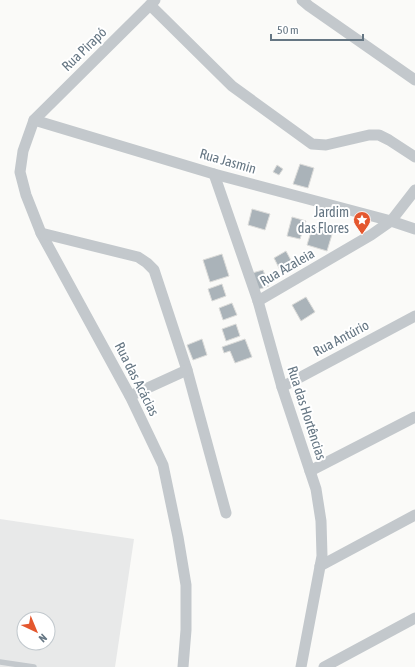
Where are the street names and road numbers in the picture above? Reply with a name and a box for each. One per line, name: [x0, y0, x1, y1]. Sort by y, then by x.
street label: Rua Pirapó: [58, 24, 110, 74]
street label: Rua Jasmin: [198, 145, 258, 177]
street label: Rua Azaleia: [257, 245, 317, 289]
street label: Rua Antúrio: [311, 317, 371, 359]
street label: Rua das Acácias: [112, 339, 162, 419]
street label: Rua das Hortências: [284, 364, 330, 462]

